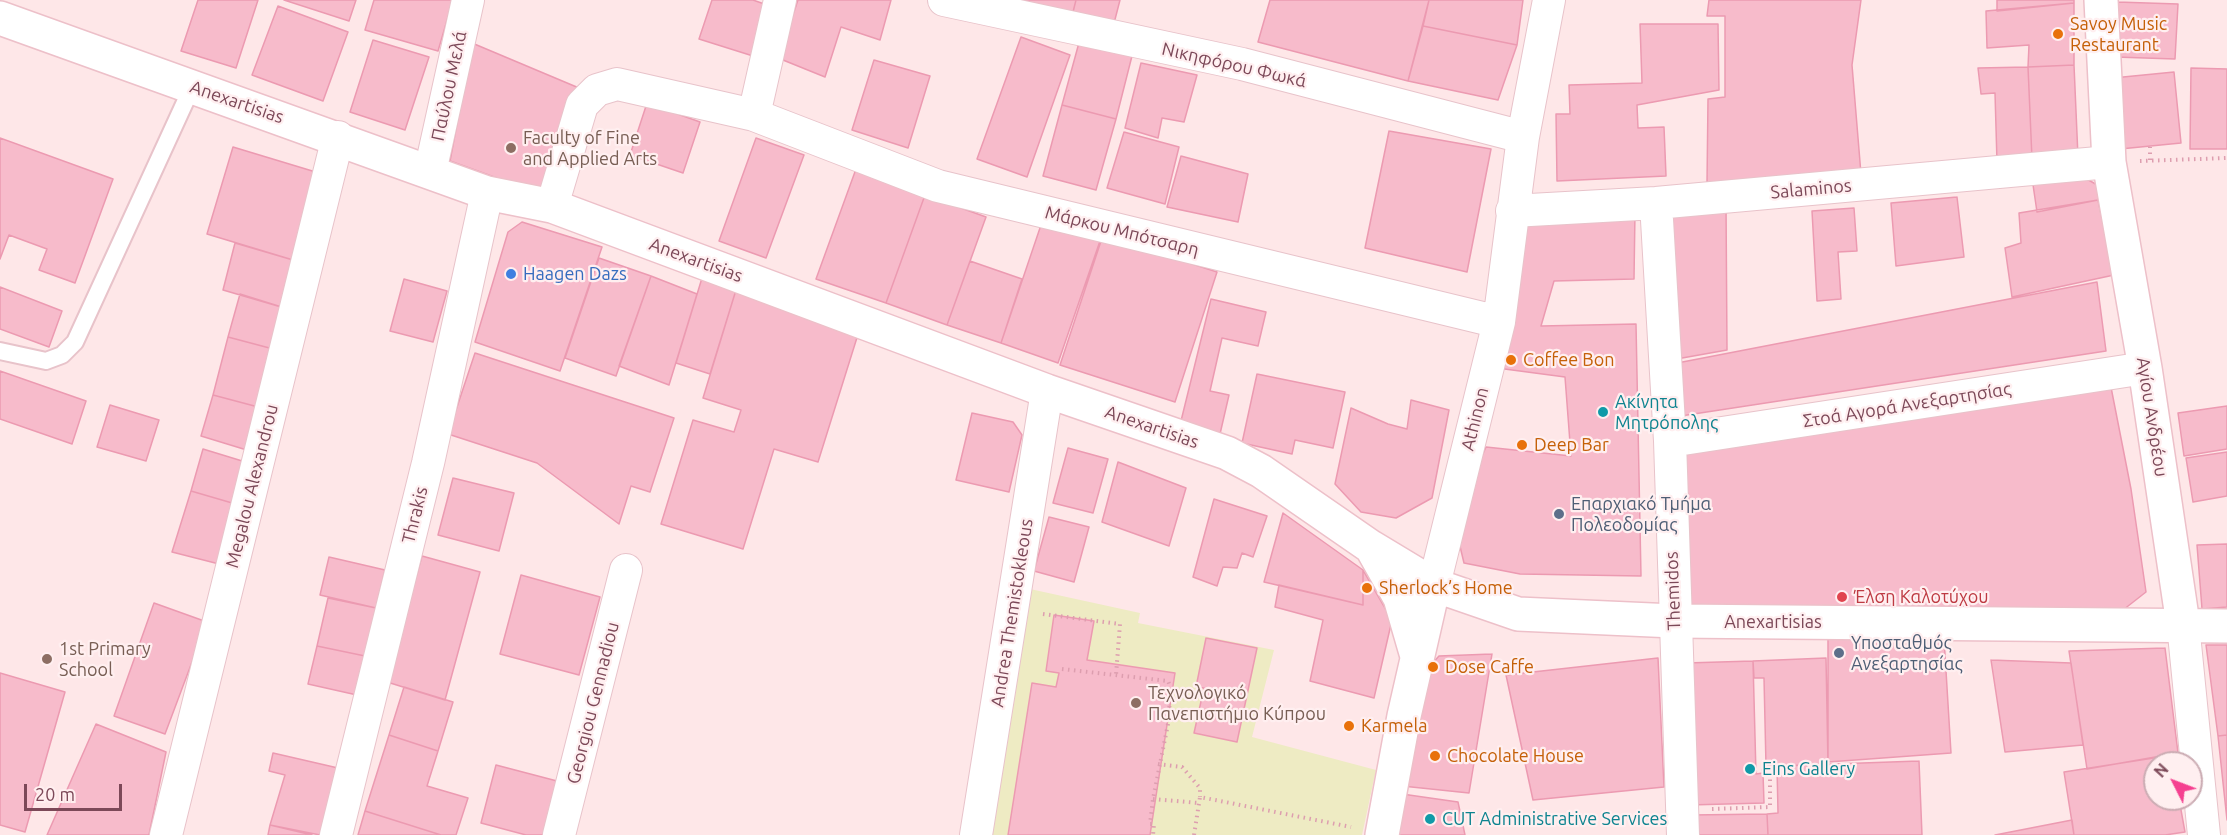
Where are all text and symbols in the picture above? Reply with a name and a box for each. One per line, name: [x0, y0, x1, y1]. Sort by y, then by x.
place label: Savoy Music Restaurant: [2070, 13, 2167, 56]
marker: Savoy Music Restaurant: [2051, 27, 2065, 41]
street label: Παύλου Μελά: [427, 29, 471, 143]
street label: Νικηφόρου Φωκά: [1160, 38, 1308, 92]
street label: Anexartisias: [187, 76, 287, 128]
place label: Faculty of Fine and Applied Arts: [523, 127, 657, 170]
marker: Faculty of Fine and Applied Arts: [504, 141, 518, 155]
street label: Salaminos: [1770, 175, 1852, 203]
street label: Μάρκου Μπότσαρη: [1043, 201, 1201, 261]
street label: Anexartisias: [646, 233, 746, 287]
place label: Haagen Dazs: [523, 263, 627, 285]
marker: Haagen Dazs: [504, 267, 518, 281]
place label: Coffee Bon: [1523, 349, 1614, 371]
marker: Coffee Bon: [1504, 353, 1518, 367]
street label: Αγίου Ανδρέου: [2132, 356, 2172, 478]
street label: Στοά Αγορά Ανεξαρτησίας: [1801, 378, 2013, 432]
street label: Athinon: [1457, 385, 1493, 453]
place label: Ακίνητα Μητρόπολης: [1615, 391, 1718, 434]
street label: Anexartisias: [1102, 401, 1202, 453]
street label: Megalou Alexandrou: [221, 402, 283, 570]
marker: Ακίνητα Μητρόπολης: [1596, 405, 1610, 419]
place label: Deep Bar: [1534, 434, 1609, 456]
marker: Deep Bar: [1515, 438, 1529, 452]
street label: Thrakis: [398, 484, 432, 546]
place label: Επαρχιακό Τμήμα Πολεοδομίας: [1571, 493, 1711, 536]
marker: Επαρχιακό Τμήμα Πολεοδομίας: [1552, 507, 1566, 521]
street label: Andrea Themistokleous: [986, 517, 1038, 709]
street label: Themidos: [1661, 551, 1685, 631]
place label: Sherlock’s Home: [1379, 577, 1513, 599]
marker: Sherlock’s Home: [1360, 581, 1374, 595]
place label: Έλση Καλοτύχου: [1854, 586, 1989, 608]
marker: Έλση Καλοτύχου: [1835, 590, 1849, 604]
street label: Anexartisias: [1724, 611, 1822, 633]
street label: Georgiou Gennadiou: [562, 620, 624, 786]
place label: Υποσταθμός Ανεξαρτησίας: [1851, 632, 1963, 674]
place label: 1st Primary School: [59, 638, 151, 680]
marker: Υποσταθμός Ανεξαρτησίας: [1832, 646, 1846, 660]
marker: 1st Primary School: [40, 652, 54, 666]
place label: Dose Caffe: [1445, 656, 1534, 678]
marker: Dose Caffe: [1426, 660, 1440, 674]
place label: Τεχνολογικό Πανεπιστήμιο Κύπρου: [1148, 682, 1326, 724]
marker: Τεχνολογικό Πανεπιστήμιο Κύπρου: [1129, 696, 1143, 710]
place label: Karmela: [1361, 715, 1427, 737]
marker: Karmela: [1342, 719, 1356, 733]
place label: Chocolate House: [1447, 745, 1584, 767]
marker: Chocolate House: [1428, 749, 1442, 763]
north arrow: [2143, 751, 2203, 811]
place label: Eins Gallery: [1762, 758, 1855, 780]
text: N: [2150, 760, 2172, 781]
marker: Eins Gallery: [1743, 762, 1757, 776]
scale bar: [27, 772, 124, 810]
text: 20 m: [35, 784, 75, 804]
place label: CUT Administrative Services: [1442, 808, 1667, 830]
marker: CUT Administrative Services: [1423, 812, 1437, 826]

